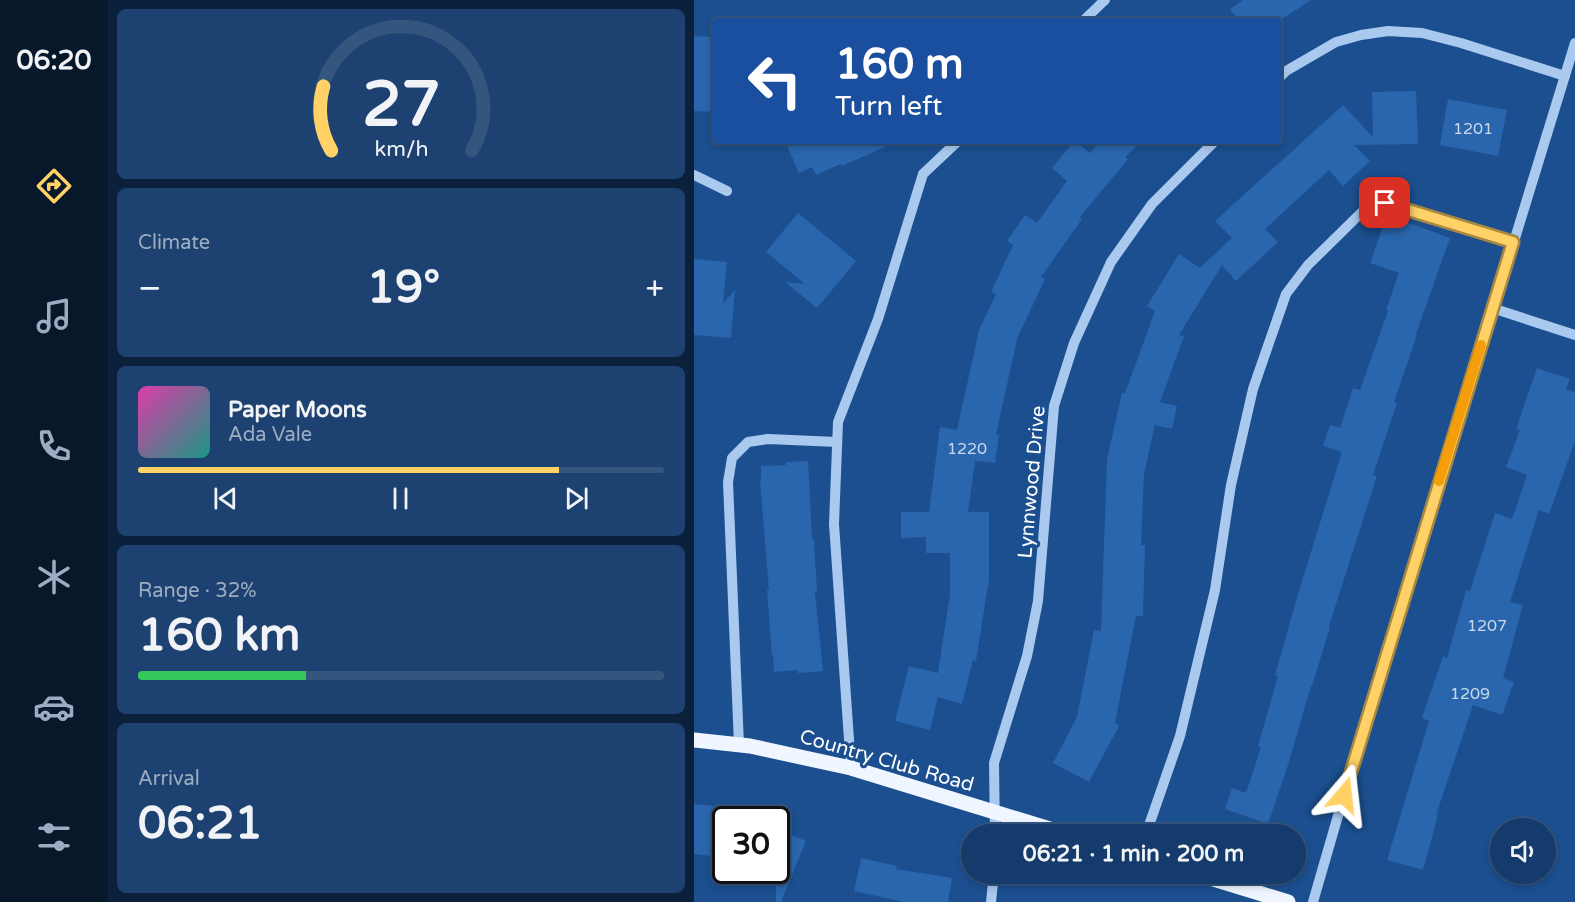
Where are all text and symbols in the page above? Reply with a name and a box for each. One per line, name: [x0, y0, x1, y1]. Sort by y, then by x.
text: 160 m: [835, 39, 964, 90]
icon: left: [736, 42, 814, 120]
text: 06:20: [17, 44, 91, 77]
text: 27: [362, 68, 440, 143]
text: Turn left: [835, 90, 942, 123]
house number: 1201: [1453, 119, 1493, 139]
text: km/h: [374, 136, 428, 162]
icon: directions: [33, 165, 75, 207]
pin: [1359, 177, 1410, 228]
icon: arrive: [1368, 186, 1401, 219]
text: Climate: [138, 231, 210, 255]
text: 19°: [367, 261, 440, 315]
text: −: [138, 269, 162, 308]
text: +: [645, 269, 664, 308]
icon: music: [33, 295, 75, 337]
text: Paper Moons: [228, 397, 367, 423]
street label: Lynnwood Drive: [1013, 405, 1051, 560]
text: Ada Vale: [228, 423, 312, 447]
icon: phone: [33, 425, 75, 467]
house number: 1220: [947, 439, 987, 459]
icon: previous: [209, 482, 242, 515]
icon: pause: [384, 482, 417, 515]
icon: next: [560, 482, 593, 515]
icon: climate: [33, 556, 75, 598]
text: Range · 32%: [138, 579, 257, 603]
text: 160 km: [138, 609, 300, 663]
house number: 1207: [1467, 616, 1507, 636]
house number: 1209: [1450, 684, 1490, 704]
icon: car: [33, 686, 75, 728]
street label: Country Club Road: [797, 725, 977, 797]
position arrow: [1312, 763, 1376, 827]
text: Arrival: [138, 767, 200, 791]
text: 06:21: [138, 797, 263, 851]
speed limit sign: 30: [712, 806, 790, 884]
icon: filters: [33, 816, 75, 858]
map controls: [1490, 818, 1556, 884]
button: sound: [1490, 818, 1556, 884]
text: 06:21 · 1 min · 200 m: [1023, 841, 1244, 867]

